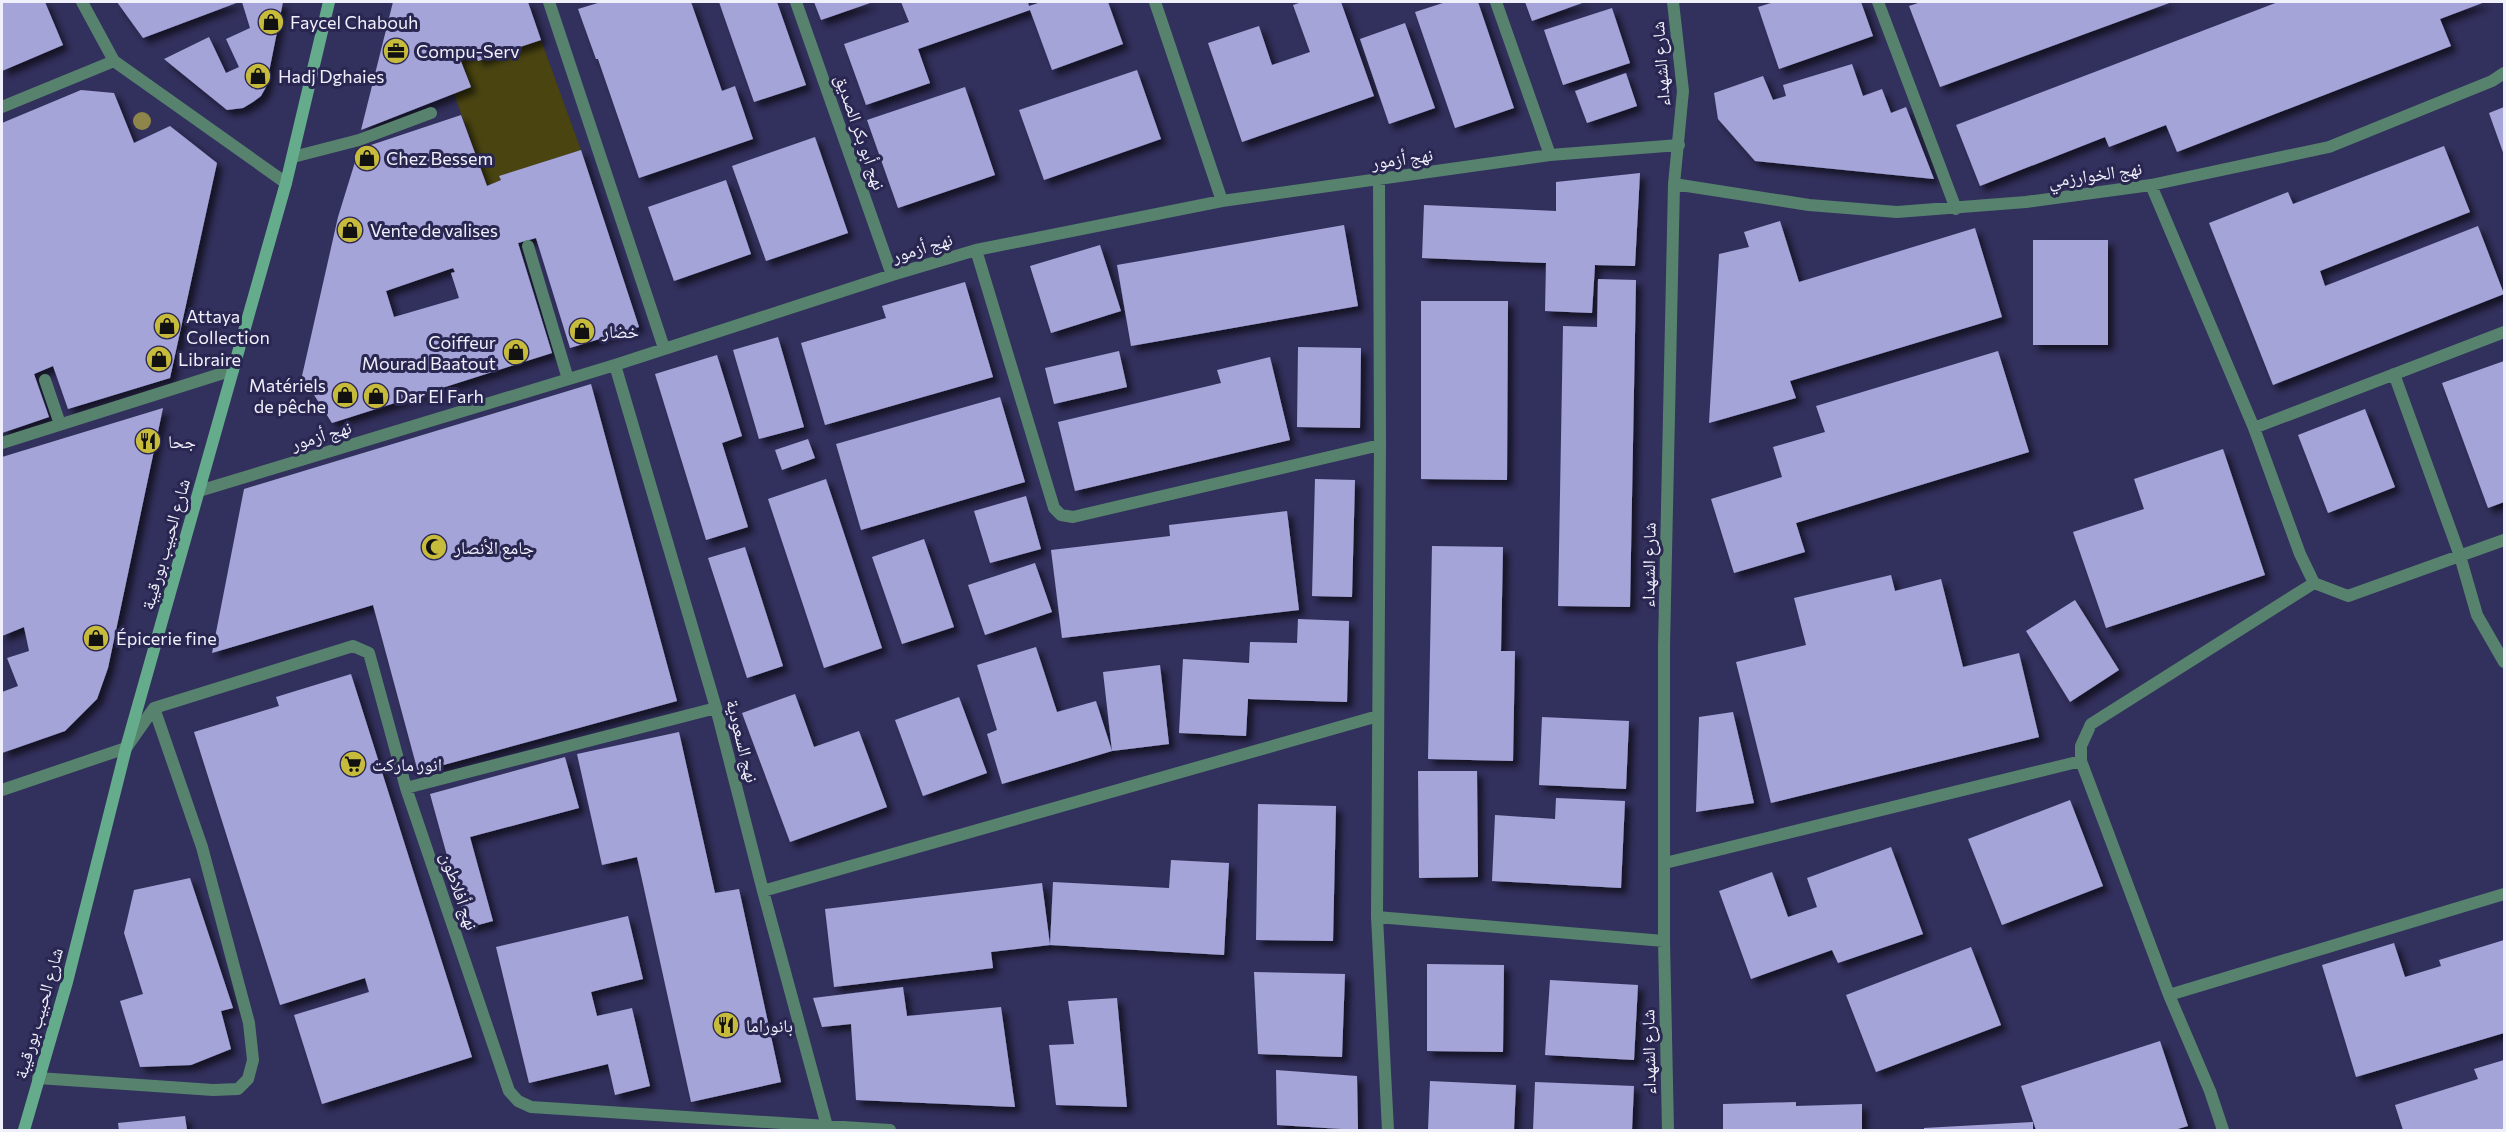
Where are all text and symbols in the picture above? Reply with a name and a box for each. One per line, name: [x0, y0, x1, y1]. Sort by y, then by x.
shop icon: Faycel Chabouh: [256, 7, 286, 37]
place label: Faycel Chabouh: [290, 11, 418, 33]
street label: شارع الشهداء: [1646, 21, 1675, 107]
office icon: Compu-Serv: [381, 36, 411, 66]
place label: Compu-Serv: [416, 40, 520, 62]
shop icon: Hadj Dghaies: [243, 61, 273, 91]
place label: Hadj Dghaies: [278, 65, 384, 87]
street label: نهج أبو بكر الصديق: [829, 71, 891, 193]
shop icon: Chez Bessem: [352, 143, 382, 173]
street label: نهج أزمور: [1369, 143, 1435, 175]
place label: Chez Bessem: [386, 147, 493, 169]
street label: نهج الخوارزمي: [2047, 157, 2144, 196]
shop icon: Vente de valises: [335, 215, 365, 245]
place label: Vente de valises: [370, 219, 498, 241]
street label: نهج أزمور: [888, 227, 956, 269]
place label: Attaya Collection: [186, 305, 270, 348]
shop icon: Attaya Collection: [152, 311, 182, 341]
shop icon: خضار: [567, 316, 597, 346]
place label: خضار: [601, 320, 639, 342]
place label: Coiffeur Mourad Baatout: [362, 331, 496, 374]
shop icon: Coiffeur Mourad Baatout: [501, 337, 531, 367]
shop icon: Libraire: [144, 344, 174, 374]
place label: Libraire: [178, 348, 241, 370]
place label: Matériels de pêche: [249, 374, 326, 417]
shop icon: Matériels de pêche: [330, 380, 360, 410]
shop icon: Dar El Farh: [361, 381, 391, 411]
place label: Dar El Farh: [395, 385, 484, 407]
street label: نهج أزمور: [287, 415, 355, 457]
restaurant icon: جحا: [133, 426, 163, 456]
place label: جحا: [168, 430, 196, 452]
street label: شارع الحبيب بورقيبة: [136, 476, 195, 612]
street label: شارع الشهداء: [1636, 522, 1661, 608]
mosque icon: جامع الأنصار: [419, 532, 449, 562]
place label: جامع الأنصار: [453, 536, 534, 560]
shop icon: Épicerie fine: [81, 623, 111, 653]
place label: Épicerie fine: [116, 627, 217, 649]
street label: نهج السعودية: [720, 697, 764, 785]
supermarket icon: انور ماركت: [338, 749, 368, 779]
place label: انور ماركت: [372, 753, 442, 775]
street label: نهج أفلاطون: [435, 849, 484, 934]
street label: شارع الحبيب بورقيبة: [9, 945, 68, 1081]
street label: شارع الشهداء: [1636, 1009, 1661, 1095]
restaurant icon: بانوراما: [711, 1010, 741, 1040]
place label: بانوراما: [746, 1014, 793, 1037]

